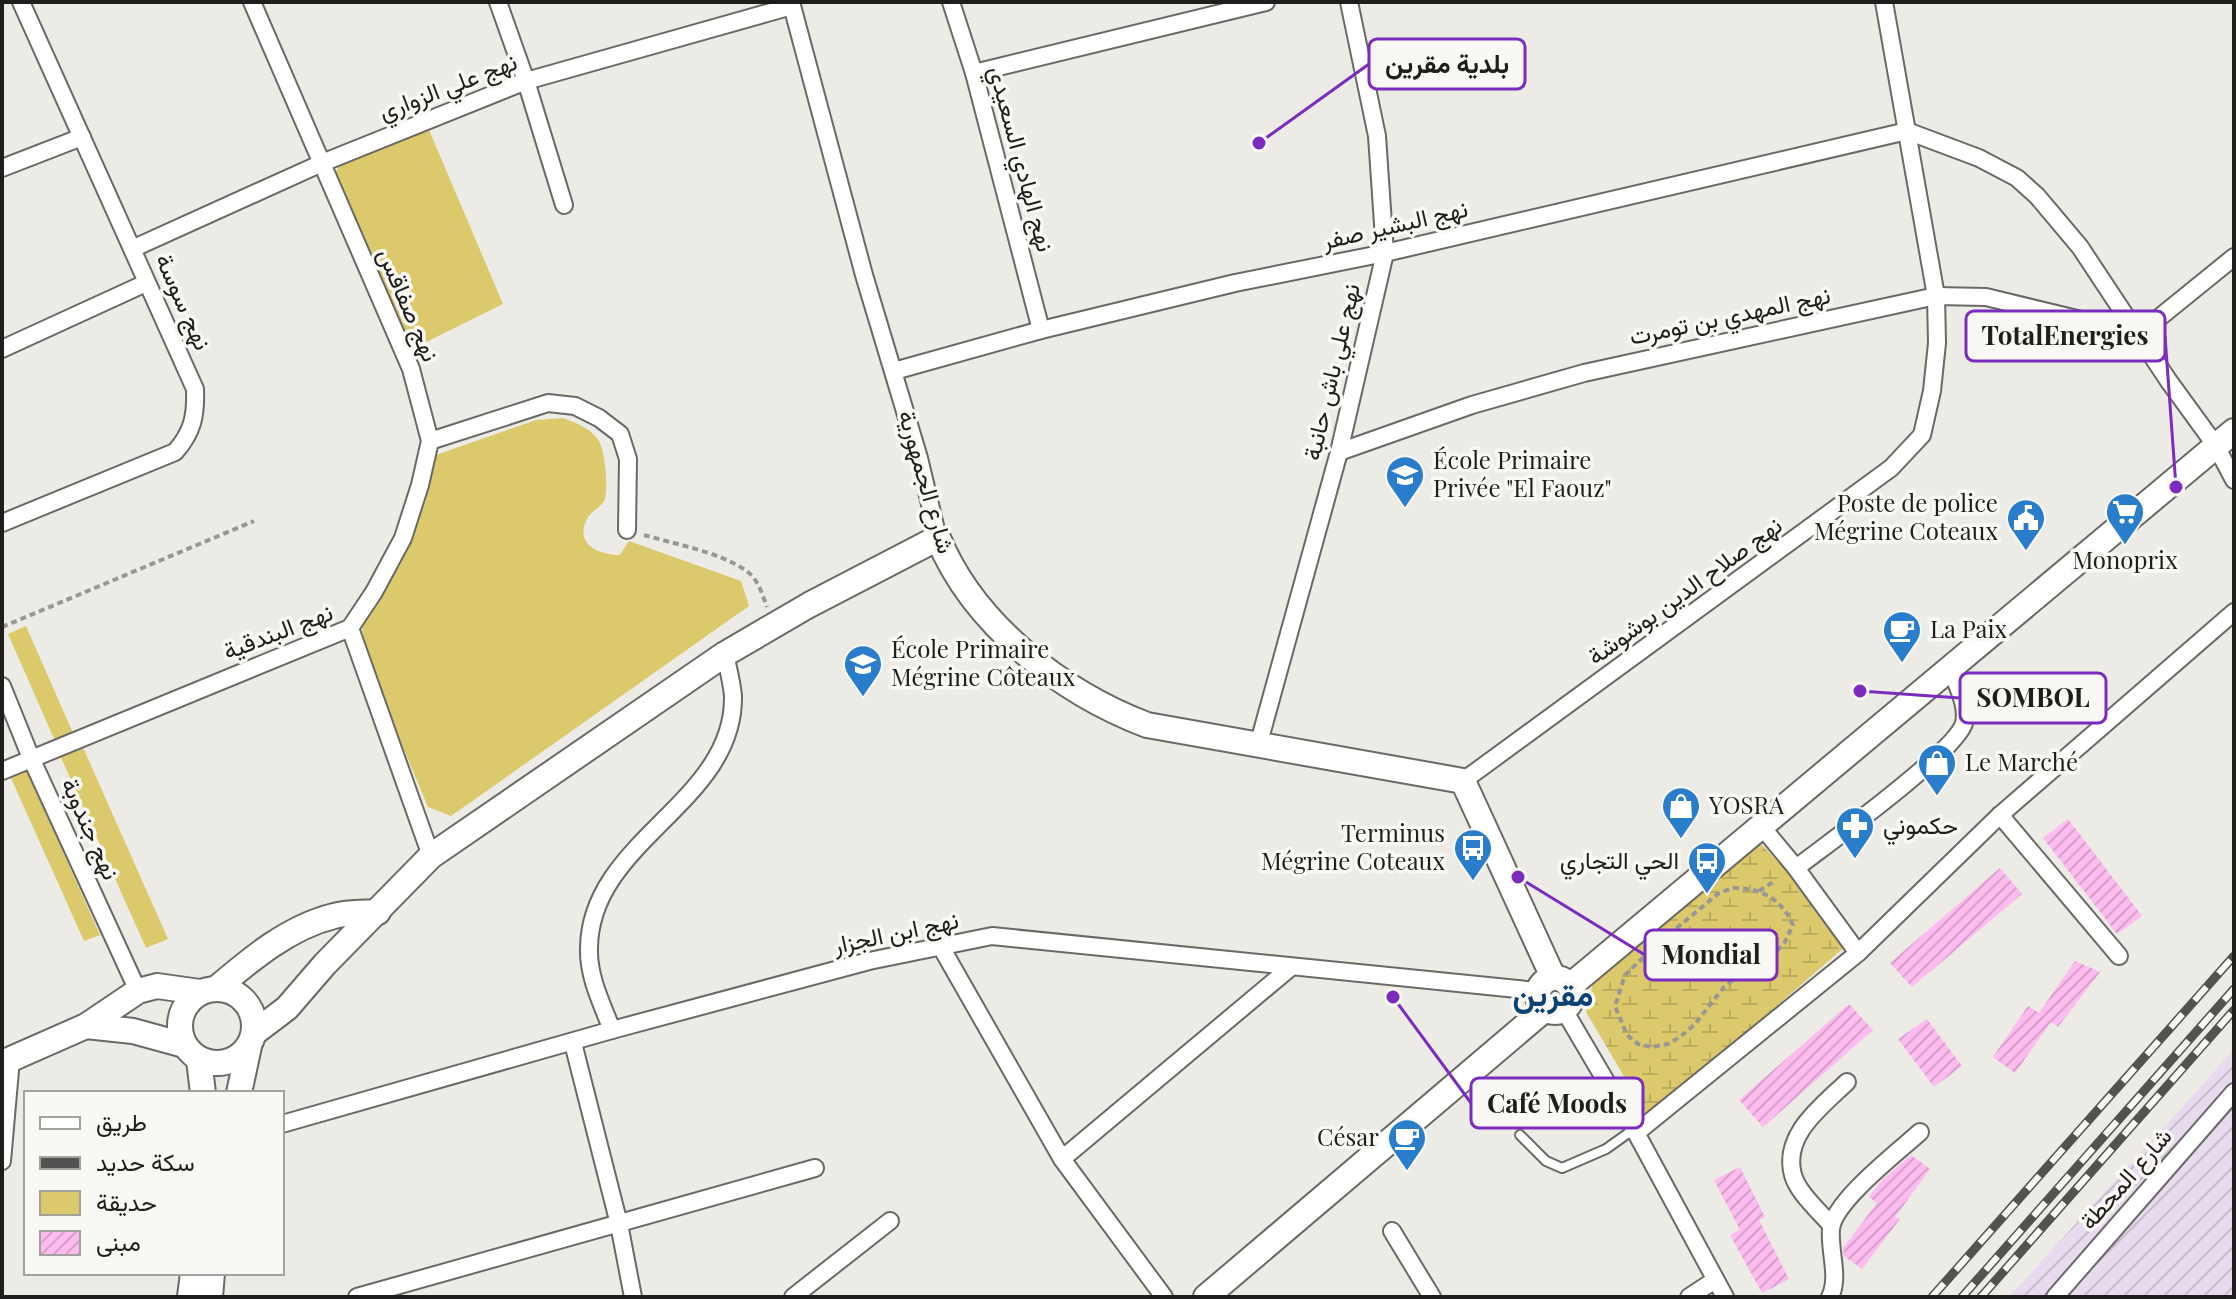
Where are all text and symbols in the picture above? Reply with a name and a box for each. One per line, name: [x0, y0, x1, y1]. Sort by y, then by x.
callout: بلدية مقرين: [1369, 39, 1525, 89]
street label: نهج علي الزواري: [374, 44, 523, 131]
text: بلدية مقرين: [1385, 45, 1509, 80]
street label: نهج الهادي السعيدي: [978, 62, 1063, 256]
street label: نهج البشير صفر: [1318, 191, 1471, 258]
street label: نهج صفاقس: [369, 243, 448, 367]
street label: نهج سوسة: [147, 248, 220, 356]
street label: نهج المهدي بن تومرت: [1626, 277, 1834, 356]
street label: نهج علي باش حانبة: [1294, 280, 1371, 464]
callout: TotalEnergies: [1966, 311, 2165, 361]
text: TotalEnergies: [1982, 317, 2148, 352]
street label: شارع الجمهورية: [890, 406, 964, 557]
place label: École Primaire Privée "El Faouz": [1433, 443, 1612, 503]
school or university icon: École Primaire Privée "El Faouz": [1384, 454, 1426, 509]
place label: Poste de police Mégrine Coteaux: [1814, 486, 1999, 546]
supermarket icon: Monoprix: [2104, 491, 2146, 546]
public building icon: Poste de police Mégrine Coteaux: [2005, 497, 2047, 552]
street label: نهج صلاح الدين بوشوشة: [1580, 508, 1789, 673]
place label: Monoprix: [2072, 543, 2178, 575]
street label: نهج البندقية: [218, 595, 338, 668]
cafe icon: La Paix: [1881, 609, 1923, 664]
place label: La Paix: [1930, 612, 2008, 644]
place label: École Primaire Mégrine Côteaux: [891, 632, 1076, 692]
school or university icon: École Primaire Mégrine Côteaux: [842, 643, 884, 698]
callout: SOMBOL: [1960, 673, 2106, 723]
text: SOMBOL: [1976, 679, 2090, 714]
shop icon: Le Marché: [1916, 742, 1958, 797]
place label: Le Marché: [1965, 745, 2078, 777]
street label: نهج جندوبة: [52, 772, 128, 885]
shop icon: YOSRA: [1660, 785, 1702, 840]
place label: YOSRA: [1708, 788, 1785, 820]
pharmacy icon: حكموني: [1834, 805, 1876, 860]
place label: حكموني: [1883, 808, 1958, 845]
place label: Terminus Mégrine Coteaux: [1261, 816, 1446, 876]
bus stop icon: Terminus Mégrine Coteaux: [1452, 827, 1494, 882]
bus stop icon: الحي التجاري: [1686, 840, 1728, 895]
place label: الحي التجاري: [1560, 843, 1679, 880]
street label: نهج ابن الجزار: [829, 902, 962, 963]
callout: Mondial: [1645, 930, 1777, 980]
text: Mondial: [1661, 936, 1761, 971]
district label: مقرين: [1513, 971, 1593, 1015]
callout: Café Moods: [1471, 1078, 1643, 1128]
text: Café Moods: [1487, 1085, 1627, 1120]
legend: [24, 1091, 284, 1275]
text: طريق: [96, 1105, 147, 1138]
cafe icon: César: [1386, 1117, 1428, 1172]
place label: César: [1317, 1120, 1379, 1152]
street label: شارع المحطة: [2071, 1120, 2179, 1237]
text: سكة حديد: [96, 1145, 195, 1177]
text: حديقة: [96, 1185, 157, 1217]
text: مبنى: [96, 1225, 141, 1257]

